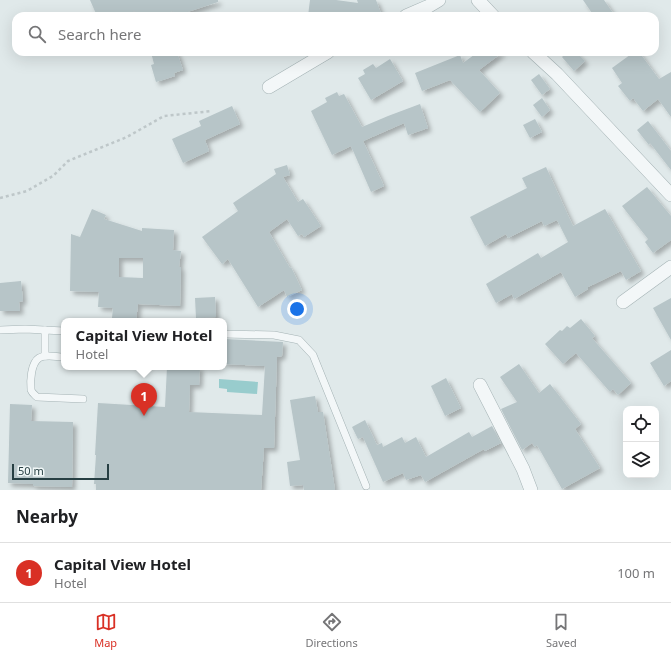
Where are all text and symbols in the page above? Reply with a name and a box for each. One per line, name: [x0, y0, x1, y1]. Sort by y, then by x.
search box: [12, 12, 659, 56]
icon: search: [26, 23, 48, 45]
text: Search here: [58, 24, 141, 44]
your location: [287, 299, 307, 319]
popup: [61, 318, 227, 370]
text: Capital View Hotel: [76, 325, 212, 345]
text: Hotel: [76, 345, 108, 363]
pin: 1: [131, 383, 157, 416]
map controls: [623, 406, 659, 478]
button: locate: [623, 406, 659, 442]
button: layers: [623, 442, 659, 478]
scale bar: [12, 462, 109, 481]
text: 50 m: [18, 463, 44, 478]
text: Nearby: [16, 505, 78, 528]
text: Capital View Hotel: [54, 554, 191, 574]
text: 1: [25, 564, 33, 582]
text: 100 m: [617, 564, 655, 582]
text: Hotel: [54, 574, 87, 592]
tab: Map: [94, 611, 117, 650]
tab: Directions: [305, 611, 358, 650]
tab: Saved: [546, 611, 577, 650]

